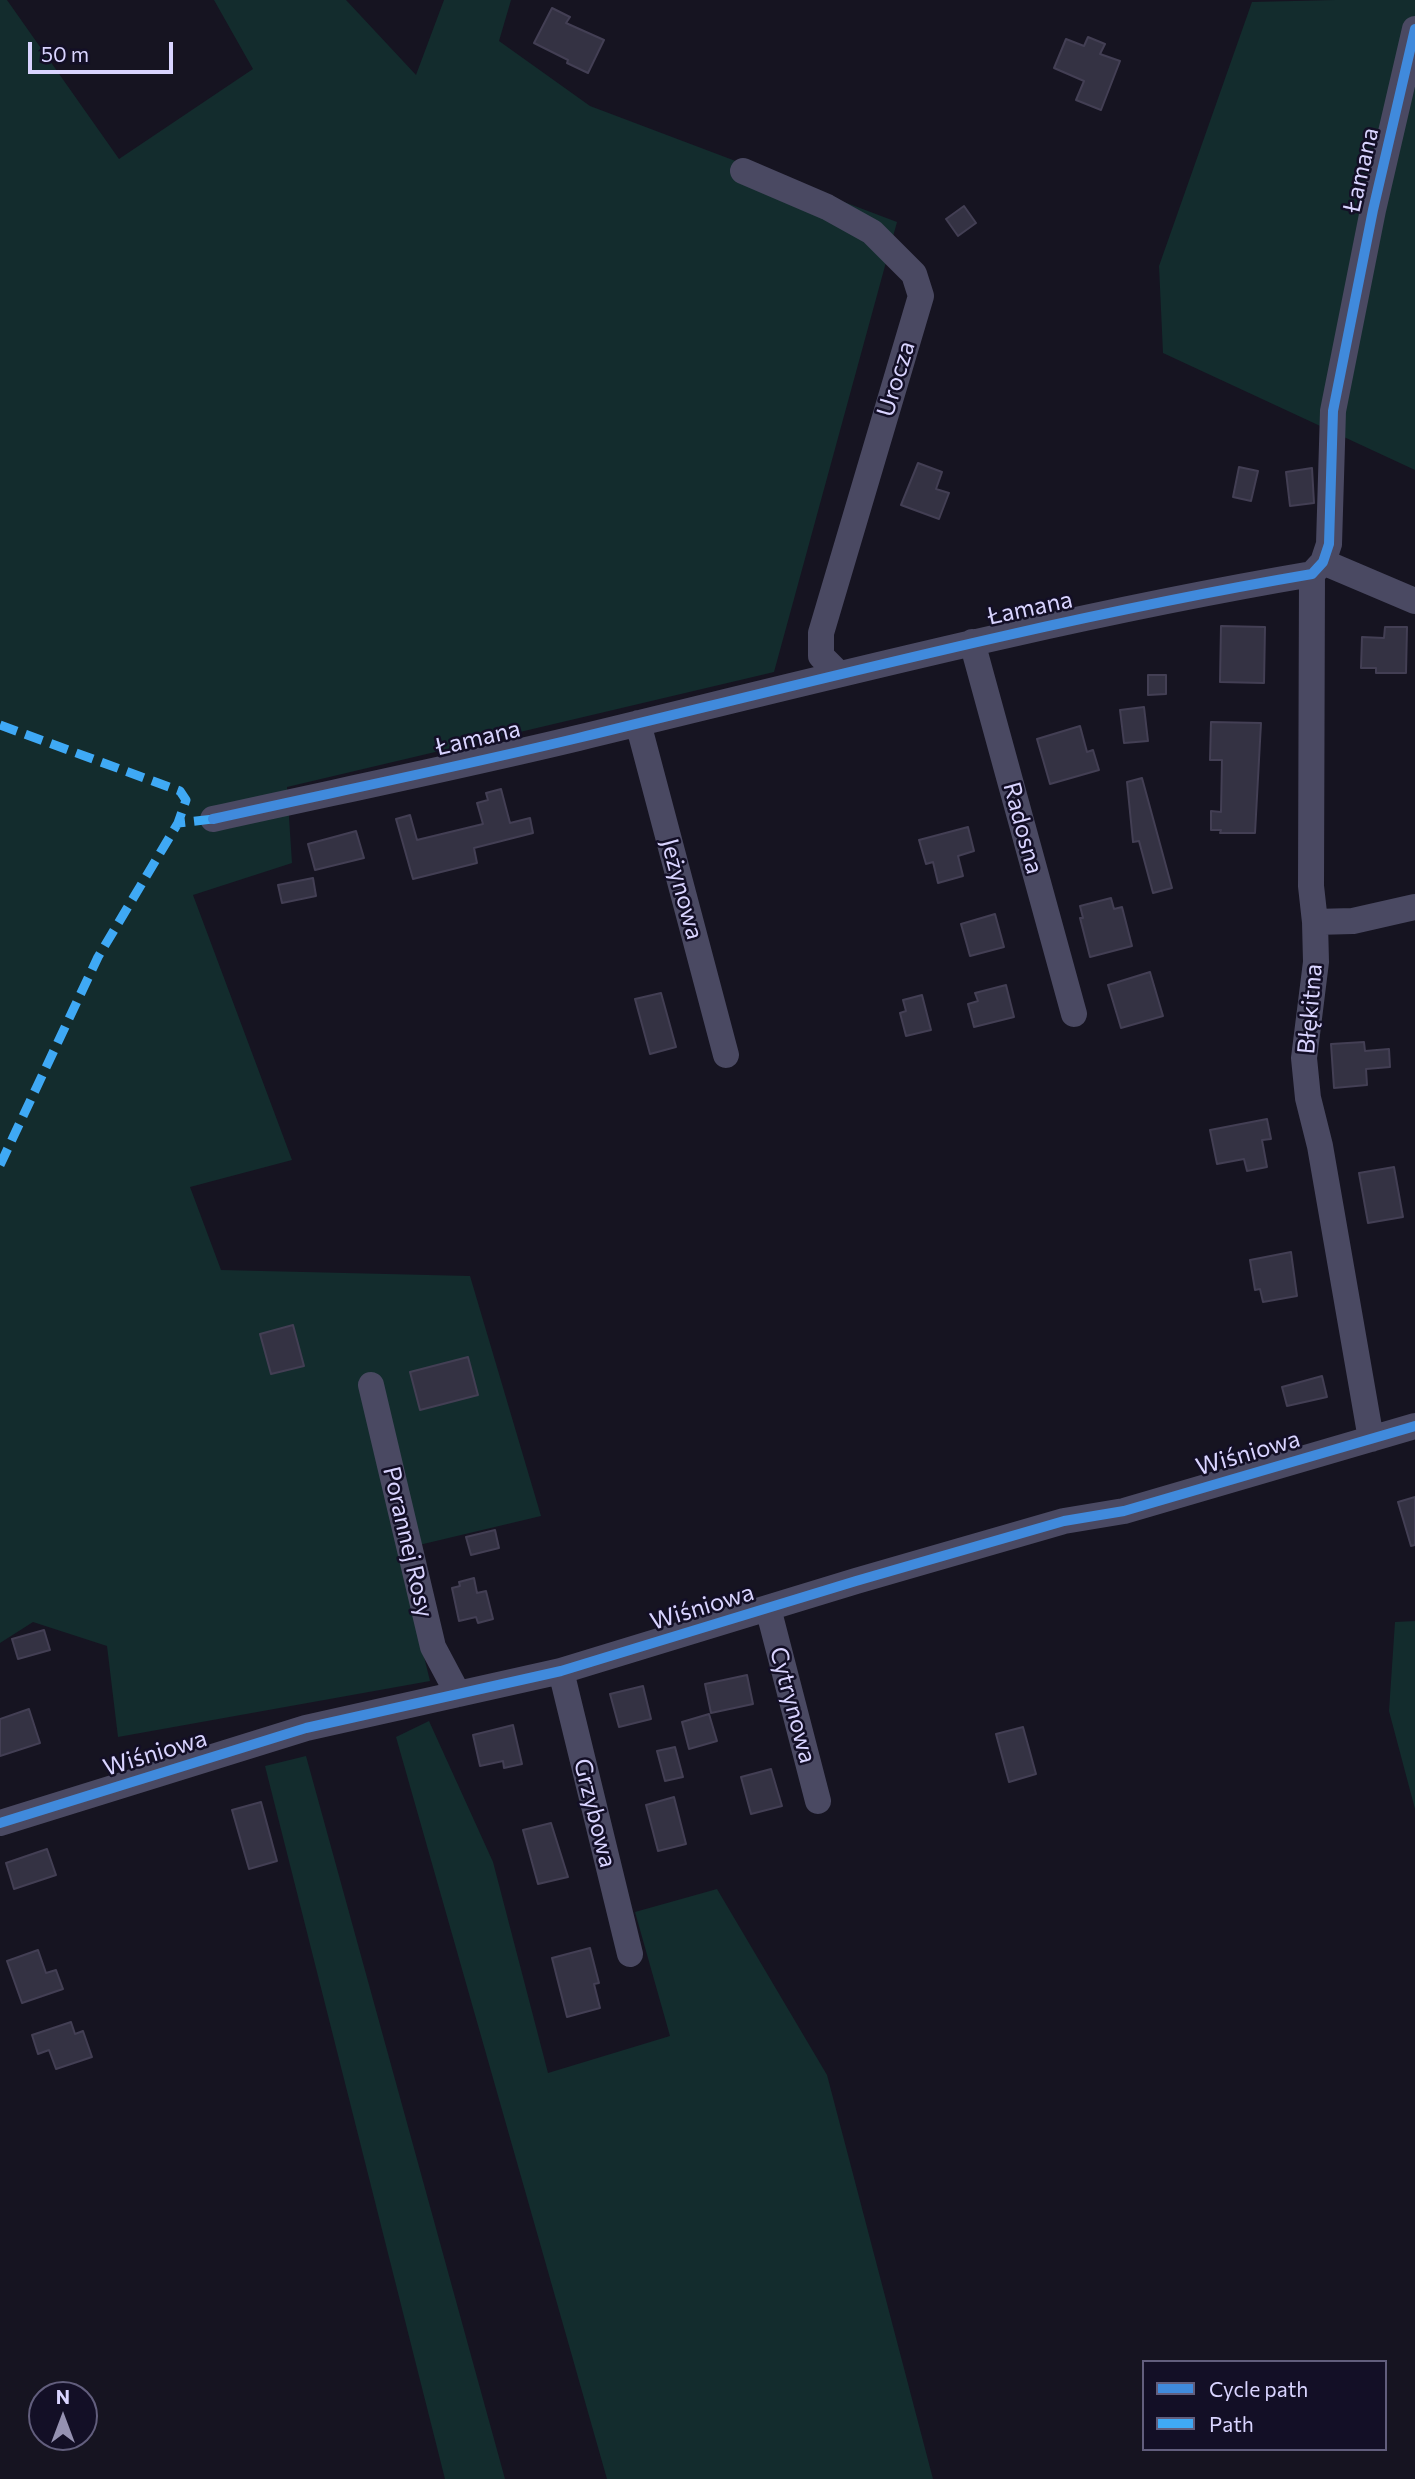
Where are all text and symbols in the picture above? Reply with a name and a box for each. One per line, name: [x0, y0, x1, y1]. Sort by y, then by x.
scale bar: [32, 28, 177, 72]
text: 50 m: [41, 41, 89, 66]
street label: Łamana: [1337, 125, 1385, 215]
street label: Urocza: [871, 338, 921, 420]
street label: Łamana: [985, 585, 1075, 631]
street label: Łamana: [433, 714, 523, 762]
street label: Radosna: [997, 779, 1049, 877]
street label: Jeżynowa: [655, 835, 709, 943]
street label: Błękitna: [1292, 963, 1328, 1055]
street label: Wiśniowa: [1193, 1424, 1303, 1482]
street label: Porannej Rosy: [377, 1464, 439, 1620]
street label: Wiśniowa: [647, 1578, 757, 1636]
street label: Cytrynowa: [764, 1644, 822, 1766]
street label: Wiśniowa: [100, 1724, 210, 1782]
street label: Grzybowa: [568, 1756, 622, 1870]
legend: [1142, 2360, 1387, 2451]
text: Cycle path: [1209, 2376, 1308, 2401]
north arrow: [28, 2381, 98, 2451]
text: N: [56, 2385, 70, 2408]
text: Path: [1209, 2411, 1254, 2436]

